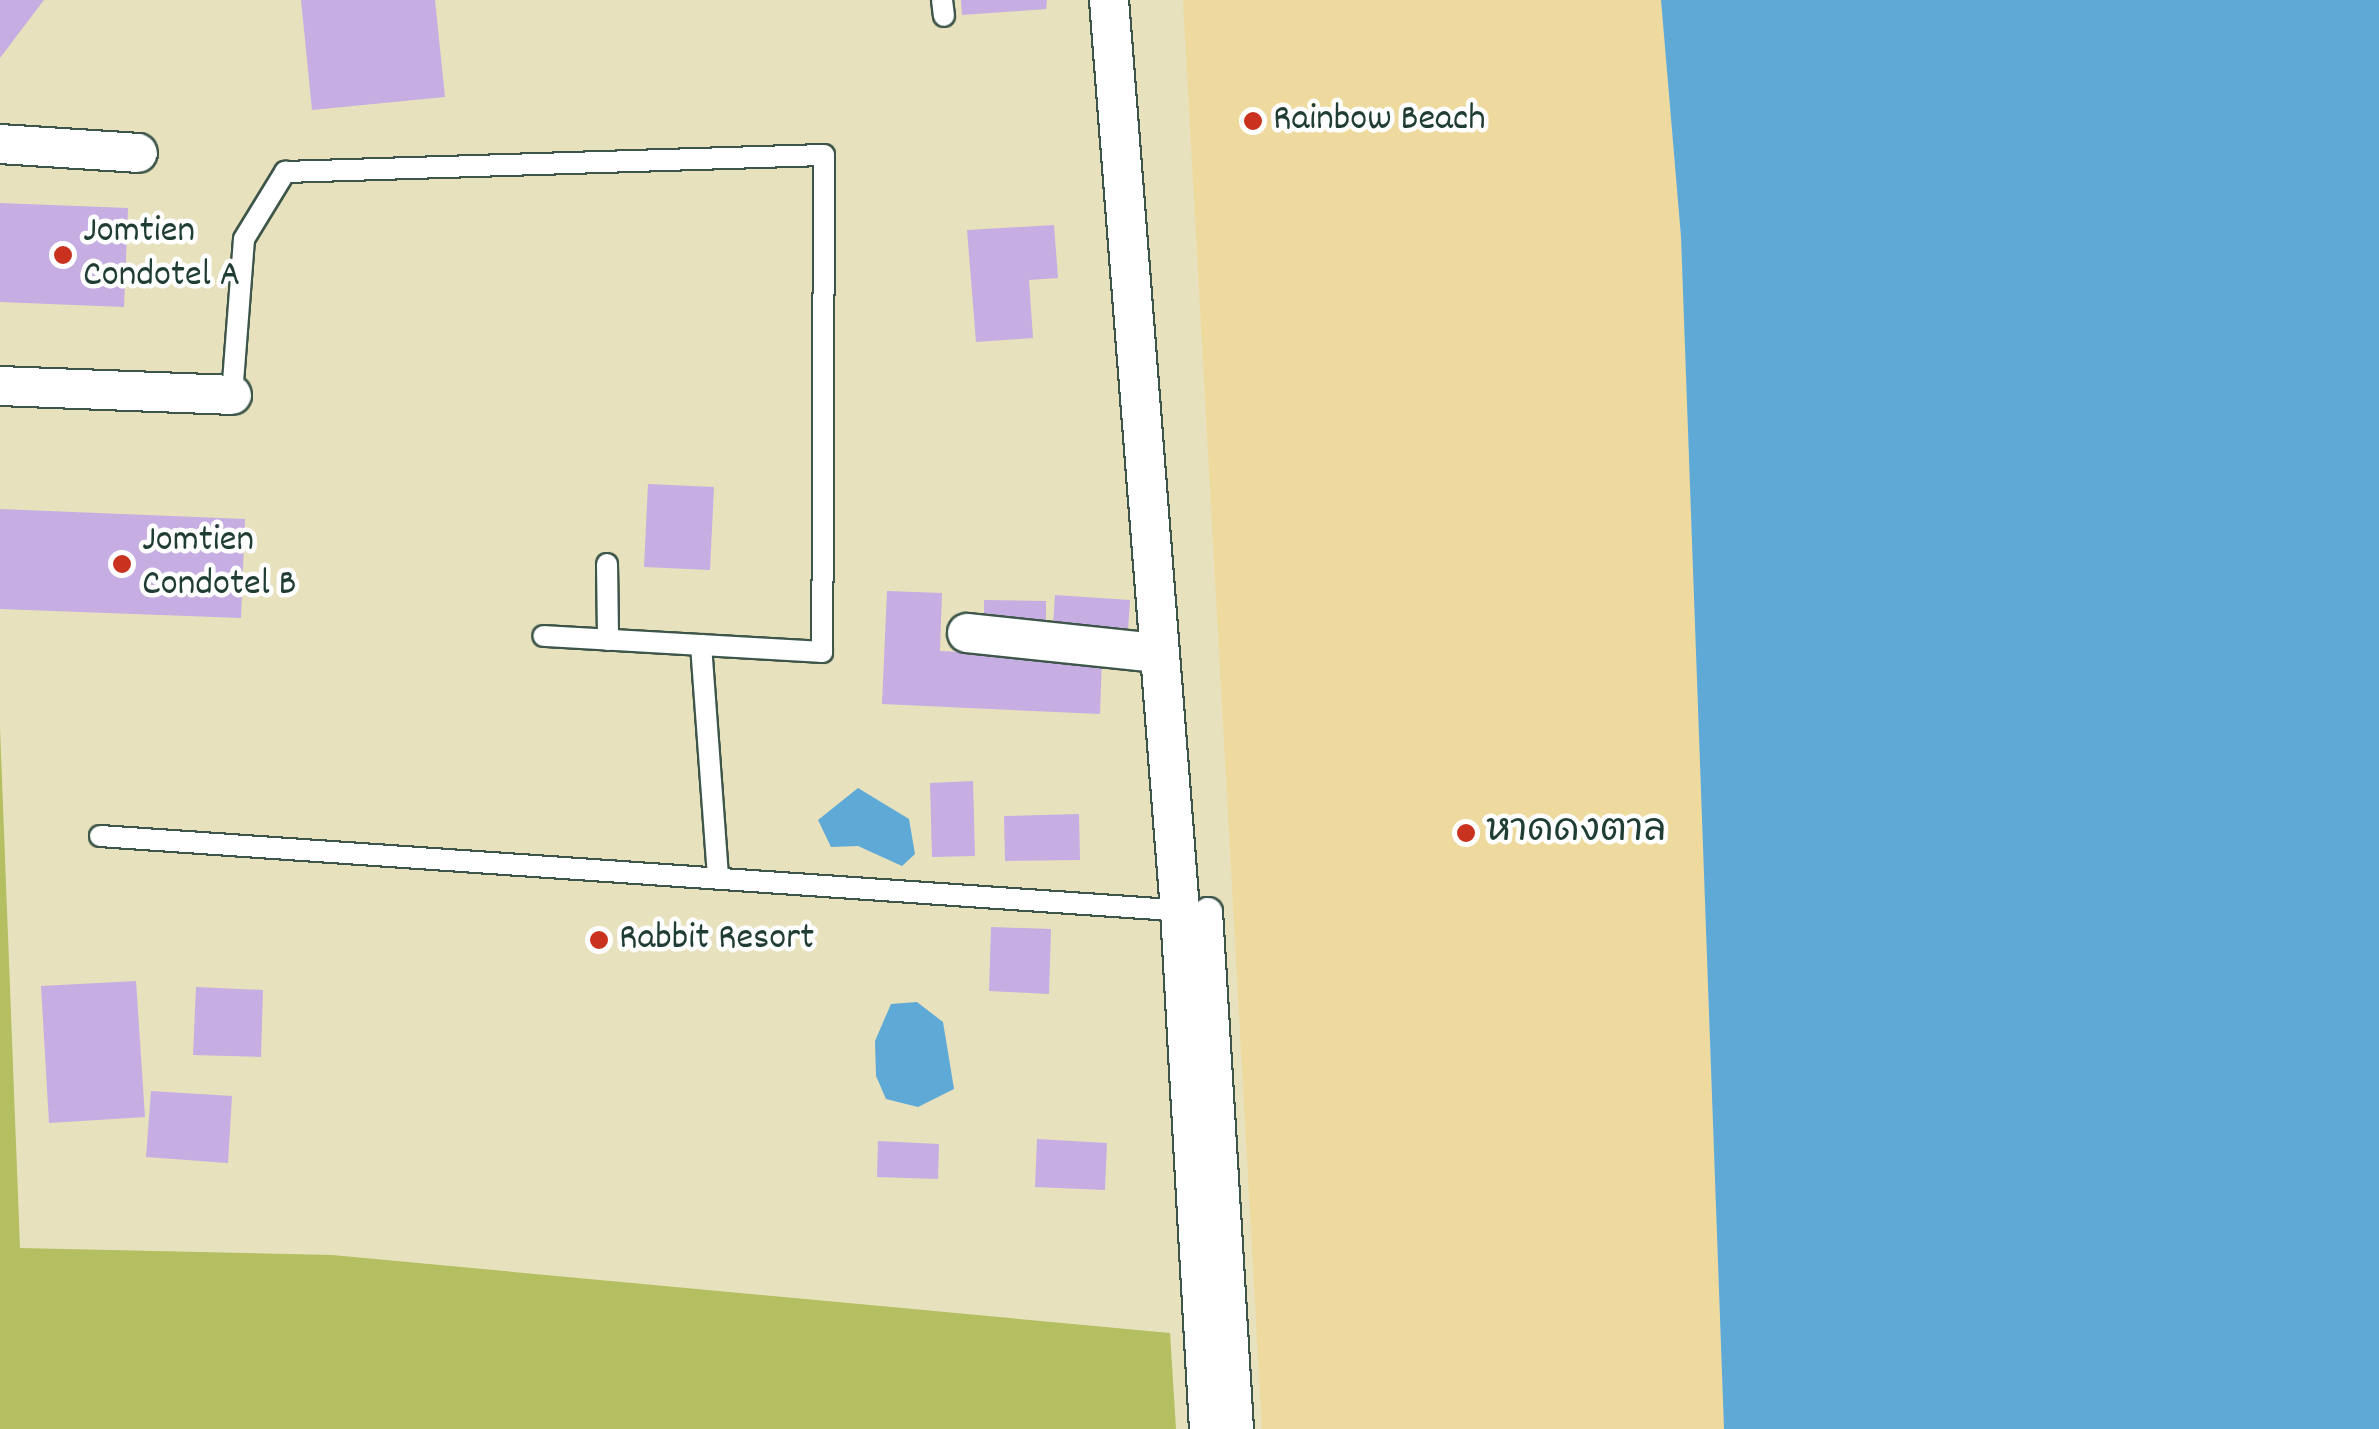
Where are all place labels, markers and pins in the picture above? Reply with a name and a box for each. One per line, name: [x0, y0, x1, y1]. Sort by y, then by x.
place label: Rainbow Beach: [1273, 98, 1486, 144]
marker: Rainbow Beach: [1242, 110, 1264, 132]
place label: Jomtien Condotel A: [83, 210, 240, 300]
marker: Jomtien Condotel A: [52, 244, 74, 266]
place label: Jomtien Condotel B: [142, 519, 296, 608]
marker: Jomtien Condotel B: [111, 553, 133, 575]
place label: หาดดงตาล: [1486, 810, 1666, 856]
marker: หาดดงตาล: [1455, 822, 1477, 844]
place label: Rabbit Resort: [619, 917, 814, 963]
marker: Rabbit Resort: [588, 929, 610, 951]

